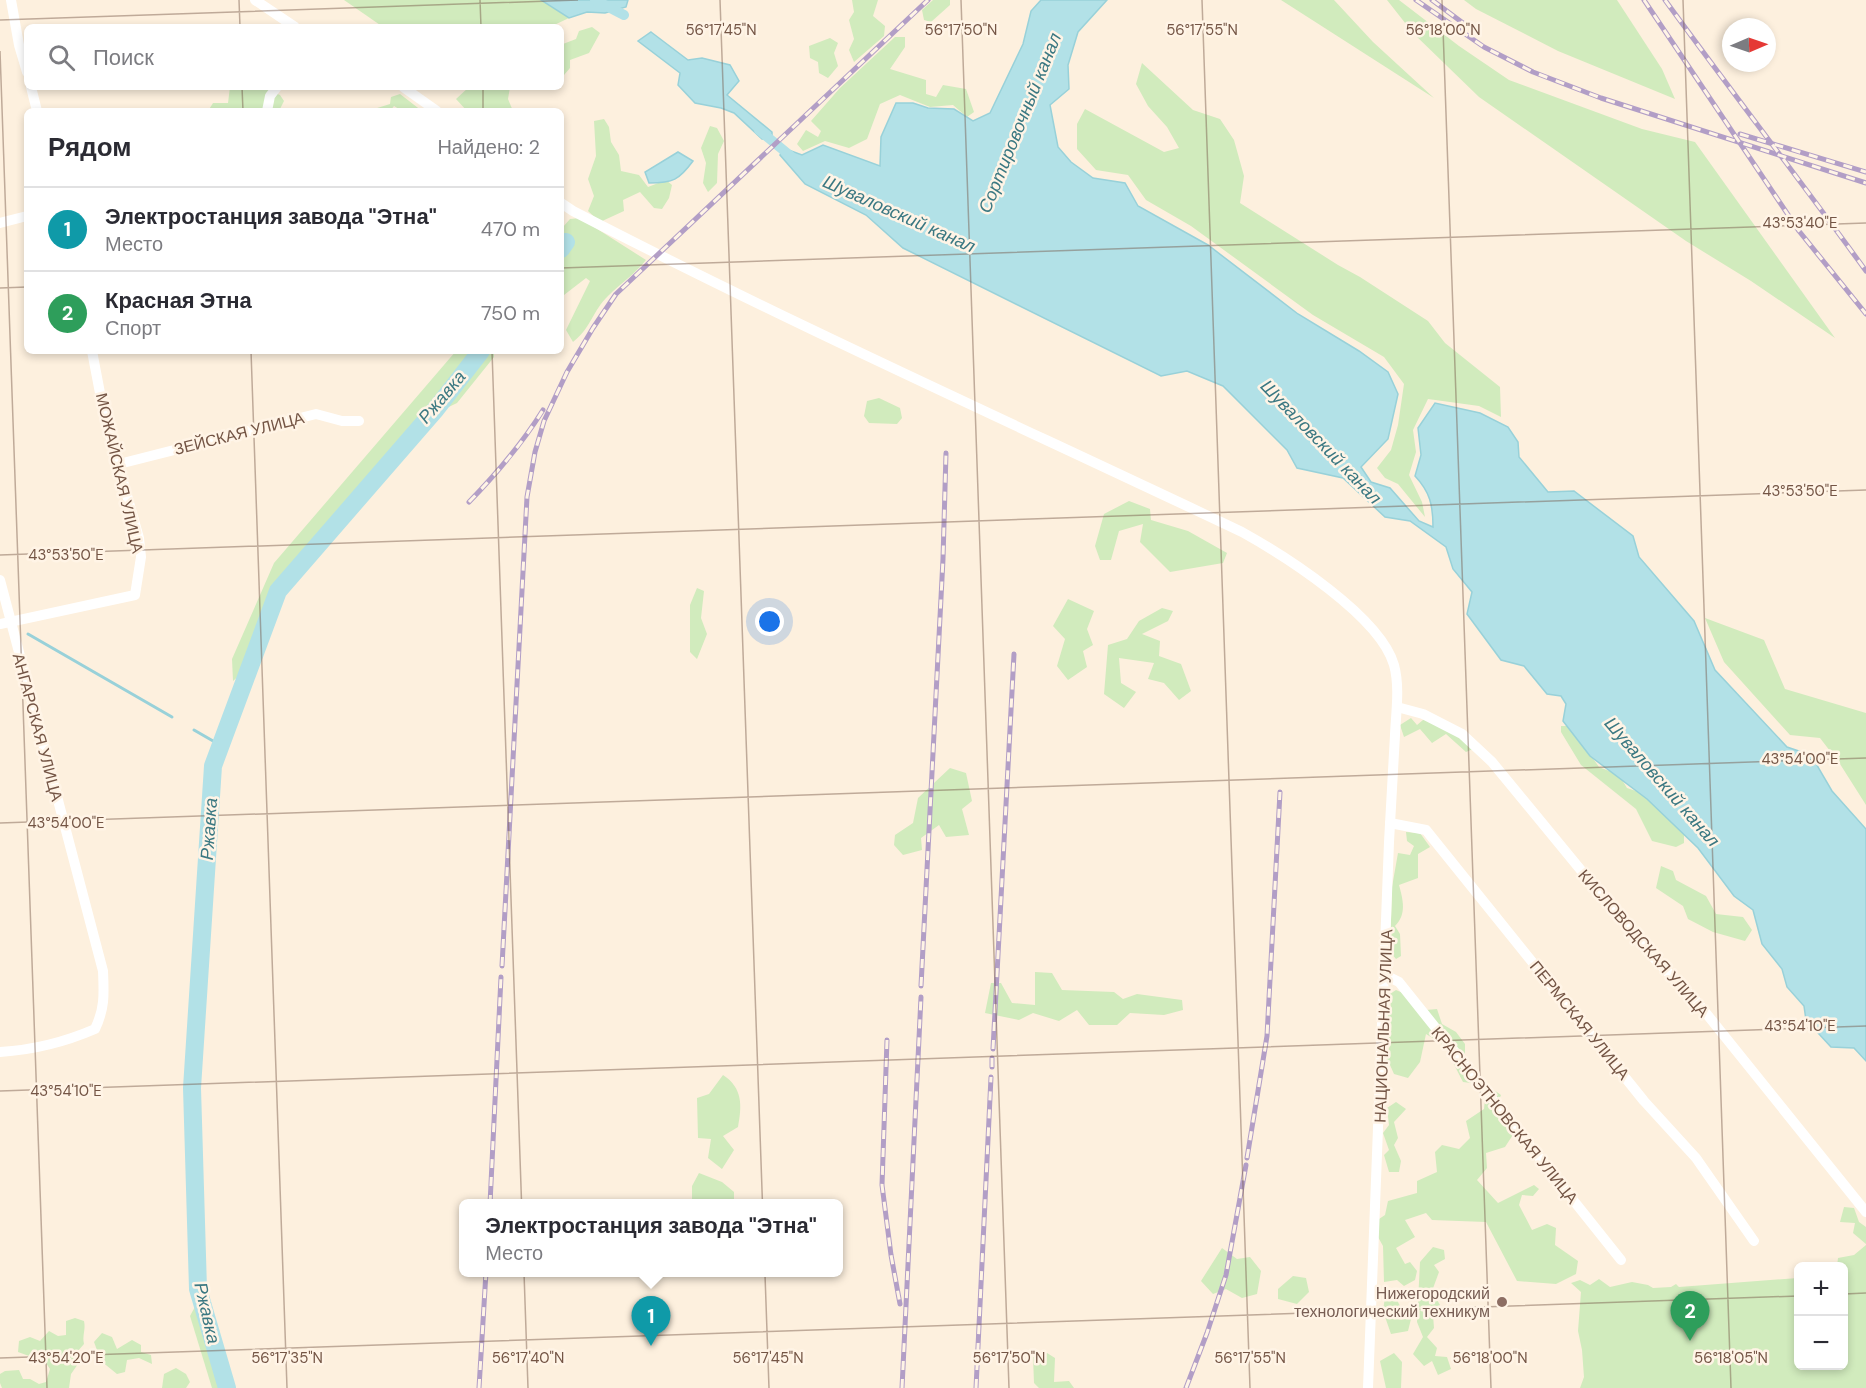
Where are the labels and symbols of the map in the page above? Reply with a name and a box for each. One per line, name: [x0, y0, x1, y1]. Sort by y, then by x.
north arrow: [1722, 18, 1776, 72]
text: 56°17'45"N: [685, 20, 757, 40]
text: 56°17'50"N: [925, 20, 997, 40]
text: 56°17'55"N: [1166, 20, 1238, 40]
text: 56°18'00"N: [1405, 20, 1481, 40]
water label: Сортировочный канал: [973, 29, 1067, 217]
water label: Шуваловский канал: [819, 170, 979, 258]
text: 43°53'40"E: [1763, 213, 1837, 233]
water label: Ржавка: [413, 365, 471, 429]
water label: Шуваловский канал: [1255, 374, 1387, 510]
street label: МОЖАЙСКАЯ УЛИЦА: [91, 391, 148, 556]
street label: ЗЕЙСКАЯ УЛИЦА: [172, 407, 307, 460]
text: 43°53'50"E: [1762, 481, 1838, 501]
text: 43°53'50"E: [28, 545, 104, 565]
your location: [755, 607, 784, 636]
street label: АНГАРСКАЯ УЛИЦА: [8, 651, 67, 804]
water label: Шуваловский канал: [1599, 712, 1725, 852]
text: 43°54'00"E: [1761, 749, 1839, 769]
water label: Ржавка: [195, 797, 223, 861]
text: 43°54'00"E: [27, 813, 105, 833]
street label: КИСЛОВОДСКАЯ УЛИЦА: [1574, 865, 1714, 1022]
street label: НАЦИОНАЛЬНАЯ УЛИЦА: [1370, 929, 1397, 1123]
street label: ПЕРМСКАЯ УЛИЦА: [1525, 956, 1634, 1084]
text: 43°54'10"E: [1764, 1016, 1836, 1036]
street label: КРАСНОЭТНОВСКАЯ УЛИЦА: [1427, 1023, 1583, 1208]
text: 43°54'10"E: [30, 1081, 102, 1101]
water label: Ржавка: [188, 1280, 226, 1346]
place label: Нижегородский технологический техникум: [1294, 1283, 1490, 1322]
pin: 2: [1670, 1292, 1710, 1341]
marker: Нижегородский технологический техникум: [1495, 1295, 1509, 1309]
pin: 1: [632, 1296, 670, 1346]
text: 43°54'20"E: [28, 1348, 104, 1368]
text: 56°17'35"N: [251, 1348, 323, 1368]
text: 56°17'40"N: [492, 1348, 564, 1368]
text: 56°17'45"N: [732, 1348, 804, 1368]
text: 56°17'50"N: [973, 1348, 1045, 1368]
text: 56°17'55"N: [1214, 1348, 1286, 1368]
text: 56°18'00"N: [1452, 1348, 1528, 1368]
text: 56°18'05"N: [1694, 1348, 1768, 1368]

